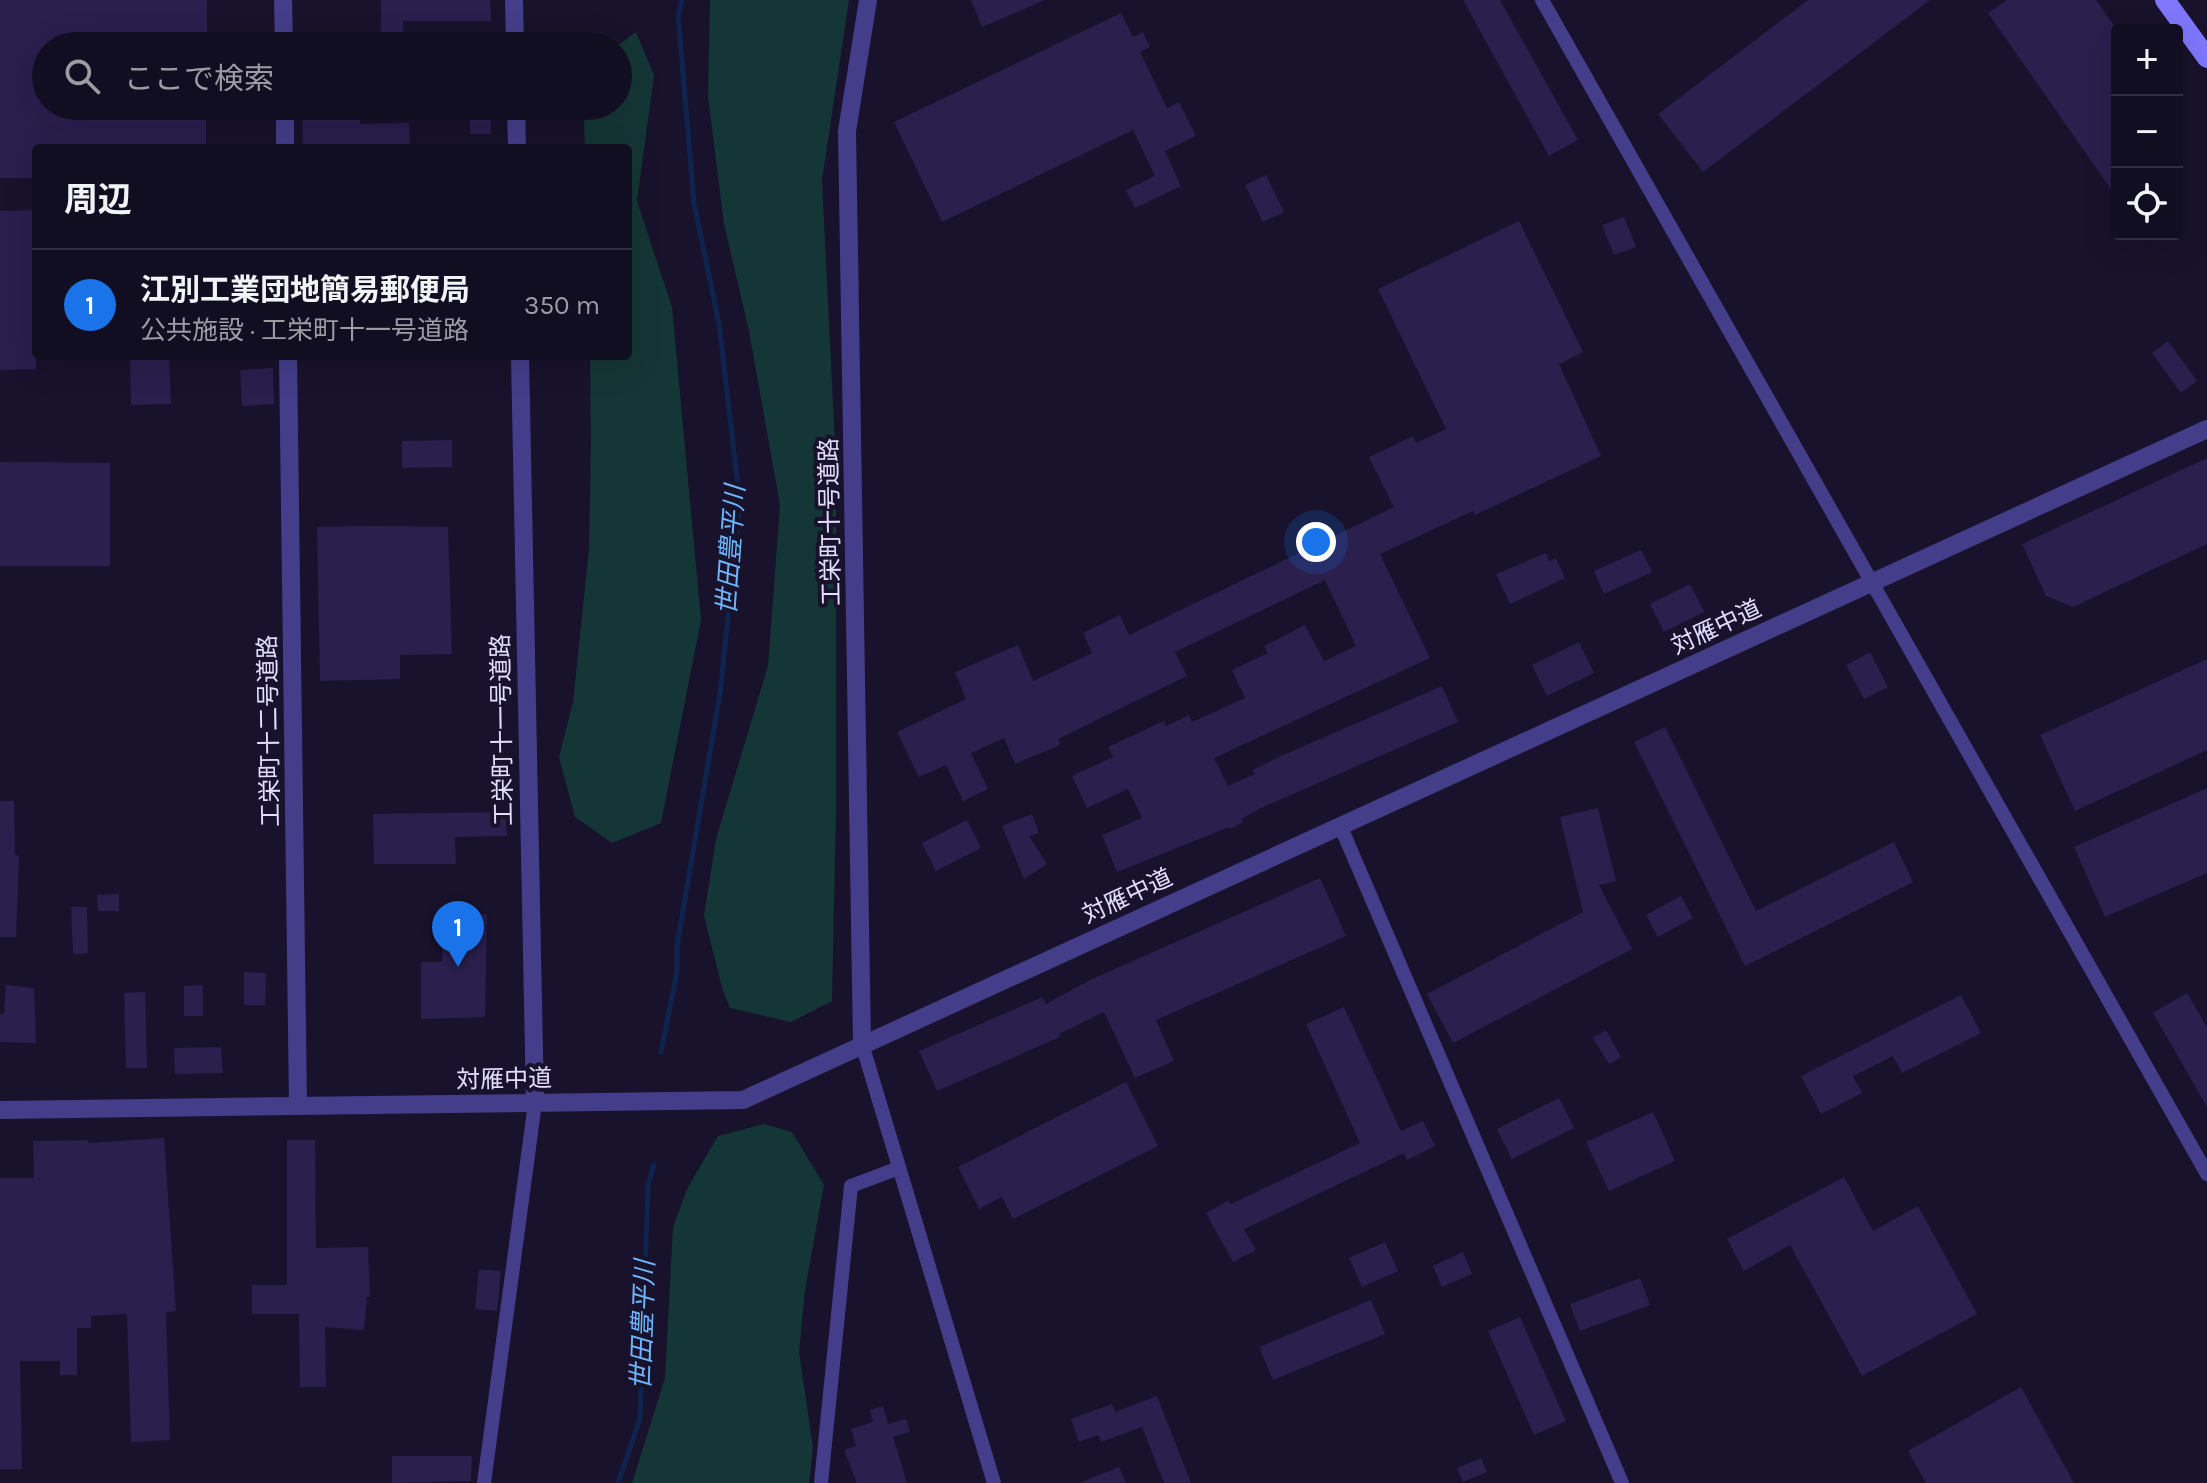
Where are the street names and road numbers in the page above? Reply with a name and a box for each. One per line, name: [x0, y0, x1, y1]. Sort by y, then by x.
street label: 工栄町十号道路: [815, 438, 845, 606]
street label: 対雁中道: [1667, 594, 1765, 660]
street label: 工栄町十一号道路: [486, 634, 518, 826]
street label: 工栄町十二号道路: [253, 635, 285, 827]
street label: 対雁中道: [1078, 863, 1176, 929]
street label: 対雁中道: [456, 1064, 552, 1094]

